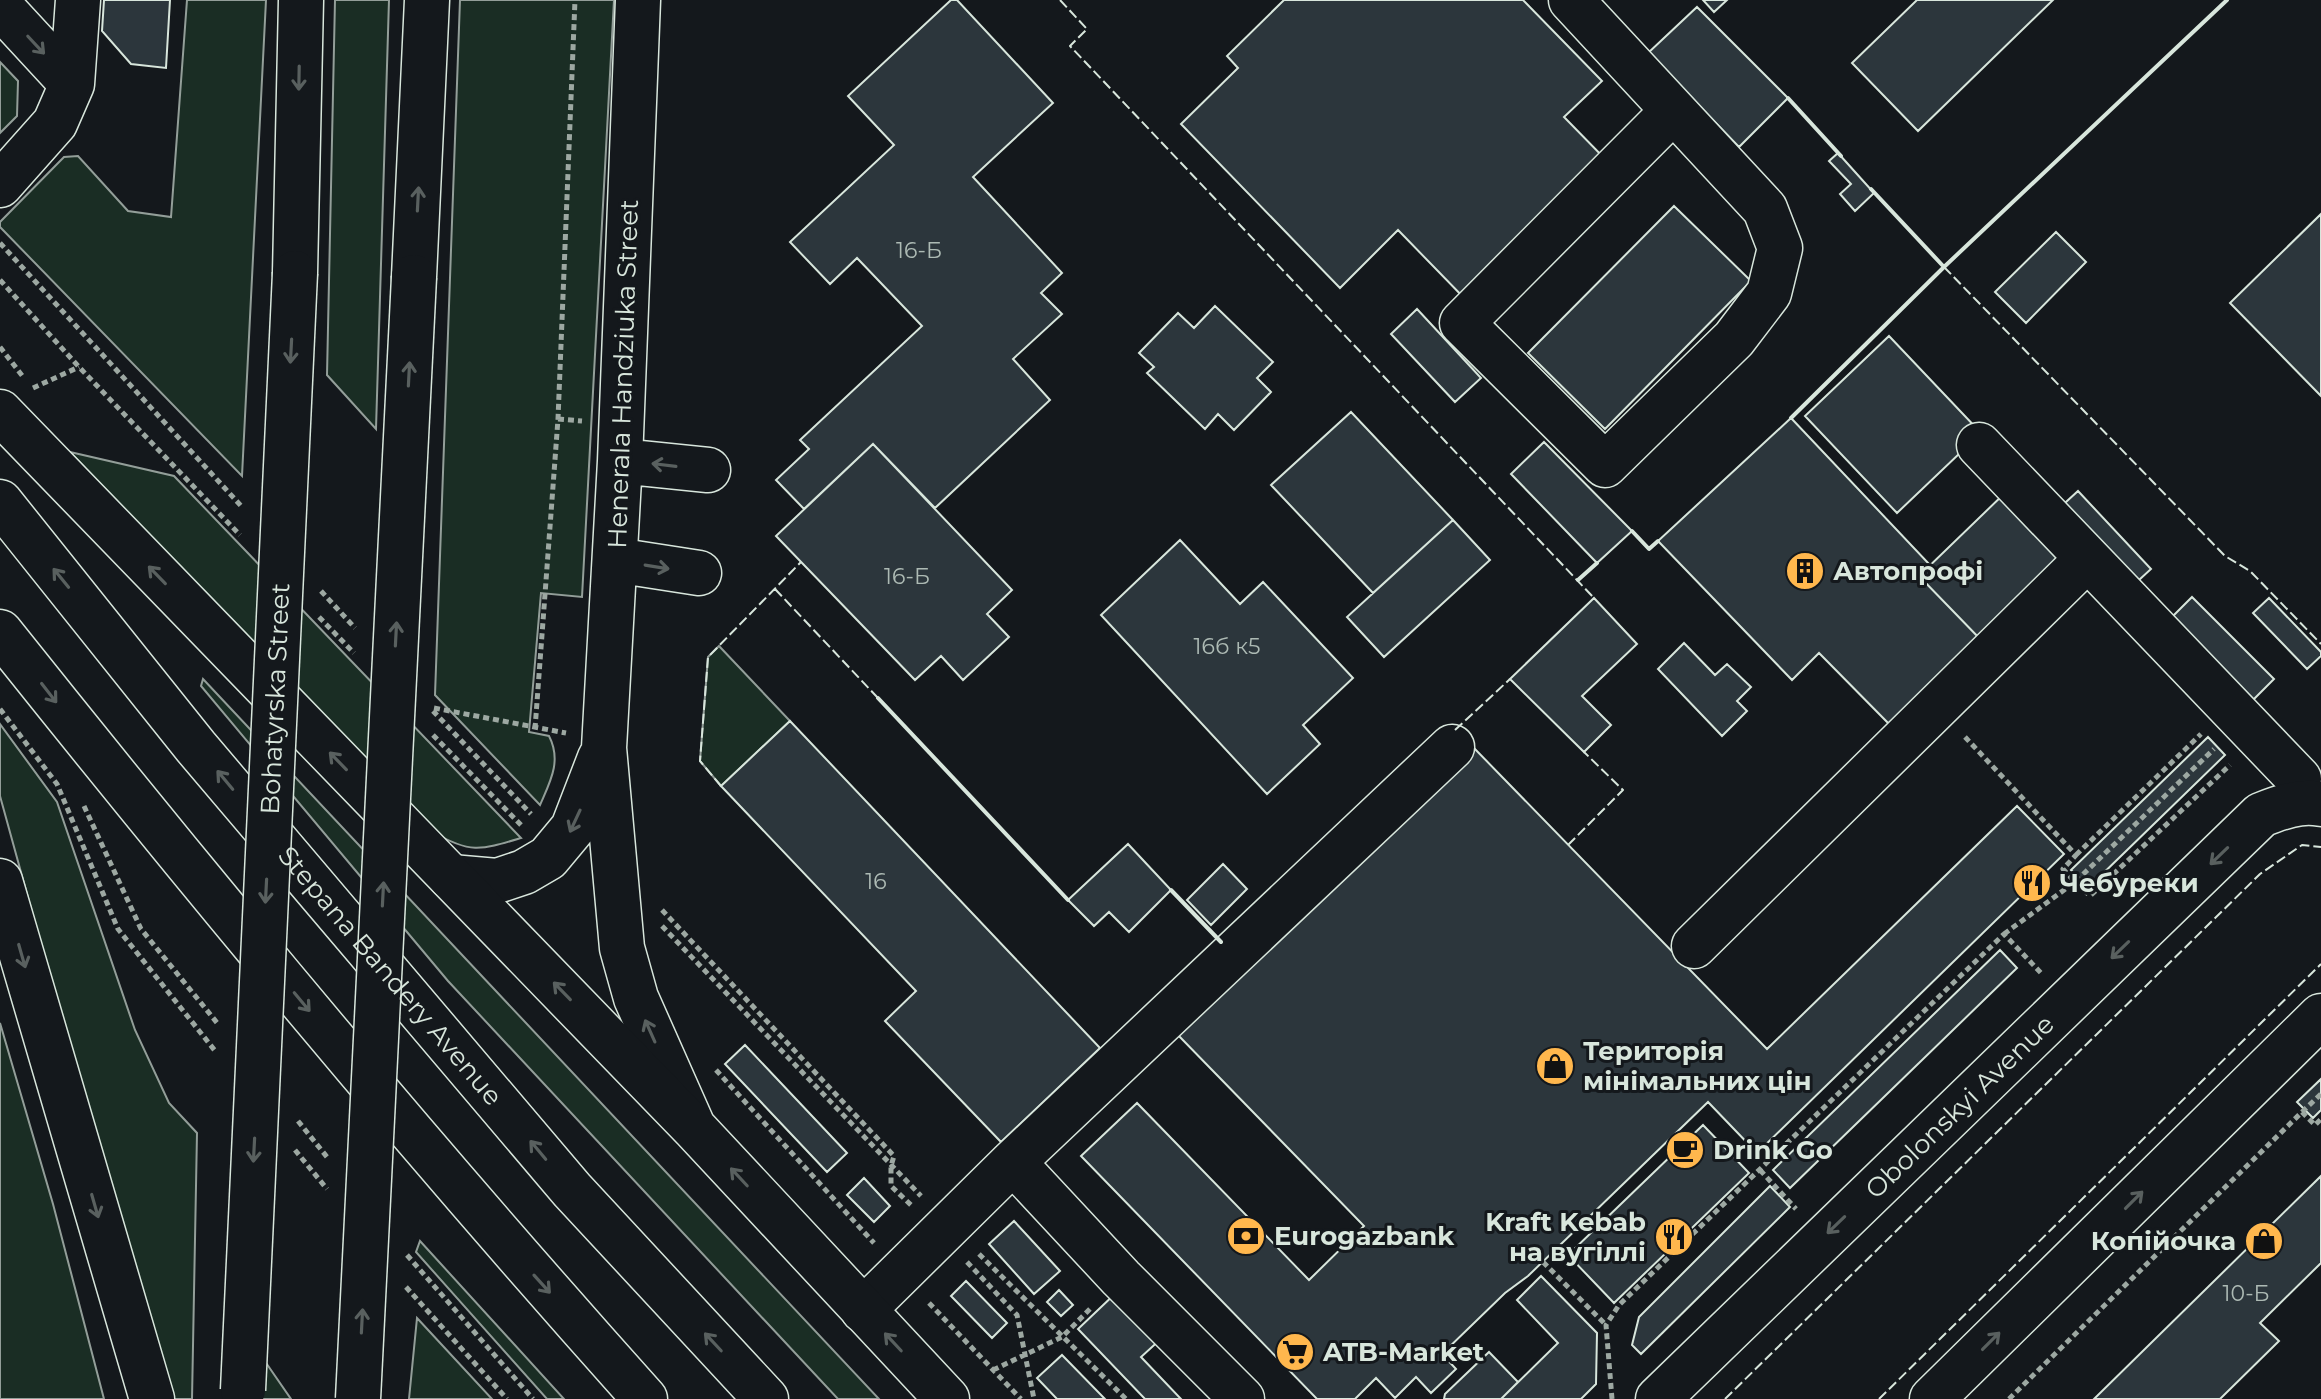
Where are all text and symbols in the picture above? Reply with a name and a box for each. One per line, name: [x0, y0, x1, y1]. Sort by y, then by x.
one-way arrow: [26, 35, 45, 55]
one-way arrow: [292, 64, 307, 91]
one-way arrow: [410, 186, 425, 213]
street label: Henerala Handziuka Street: [601, 199, 645, 549]
house number: 16-Б: [896, 237, 942, 264]
one-way arrow: [284, 337, 299, 364]
one-way arrow: [402, 361, 417, 388]
one-way arrow: [652, 457, 677, 472]
building icon: Автопрофі: [1784, 550, 1826, 592]
place label: Автопрофі: [1833, 555, 1983, 587]
one-way arrow: [644, 560, 670, 575]
house number: 16-Б: [884, 563, 930, 590]
one-way arrow: [148, 566, 167, 585]
one-way arrow: [52, 568, 70, 589]
street label: Bohatyrska Street: [254, 582, 297, 815]
one-way arrow: [389, 621, 404, 648]
house number: 16б к5: [1194, 633, 1260, 660]
one-way arrow: [40, 682, 57, 703]
one-way arrow: [329, 752, 348, 771]
one-way arrow: [216, 771, 234, 791]
one-way arrow: [567, 808, 582, 832]
street label: Stepana Bandery Avenue: [271, 840, 509, 1112]
one-way arrow: [2210, 846, 2229, 865]
restaurant icon: Чебуреки: [2011, 862, 2053, 904]
place label: Чебуреки: [2060, 867, 2199, 899]
house number: 16: [865, 868, 887, 895]
one-way arrow: [258, 877, 273, 904]
one-way arrow: [376, 881, 391, 908]
one-way arrow: [2110, 941, 2130, 960]
one-way arrow: [15, 943, 30, 969]
one-way arrow: [552, 981, 571, 1001]
one-way arrow: [293, 991, 311, 1011]
street label: Obolonskyi Avenue: [1859, 1008, 2061, 1205]
one-way arrow: [642, 1019, 657, 1044]
place label: Територія мінімальних цін: [1583, 1035, 1812, 1097]
shop icon: Територія мінімальних цін: [1534, 1045, 1576, 1087]
cafe icon: Drink Go: [1664, 1129, 1706, 1171]
place label: Drink Go: [1713, 1134, 1833, 1166]
one-way arrow: [246, 1136, 261, 1163]
one-way arrow: [529, 1140, 547, 1160]
one-way arrow: [730, 1167, 749, 1187]
one-way arrow: [2124, 1191, 2143, 1210]
one-way arrow: [88, 1192, 103, 1218]
place label: Kraft Kebab на вугіллі: [1485, 1206, 1646, 1268]
bank icon: Eurogazbank: [1225, 1215, 1267, 1257]
restaurant icon: Kraft Kebab на вугіллі: [1653, 1216, 1695, 1258]
one-way arrow: [1826, 1216, 1846, 1235]
place label: Eurogazbank: [1274, 1220, 1455, 1252]
shop icon: Копійочка: [2243, 1220, 2285, 1262]
place label: Копійочка: [2091, 1225, 2236, 1257]
one-way arrow: [533, 1273, 551, 1293]
house number: 10-Б: [2222, 1280, 2270, 1307]
one-way arrow: [354, 1308, 369, 1335]
supermarket icon: ATB-Market: [1274, 1331, 1316, 1373]
one-way arrow: [703, 1332, 722, 1352]
one-way arrow: [884, 1332, 903, 1352]
one-way arrow: [1981, 1332, 2000, 1351]
place label: ATB-Market: [1322, 1336, 1484, 1368]

